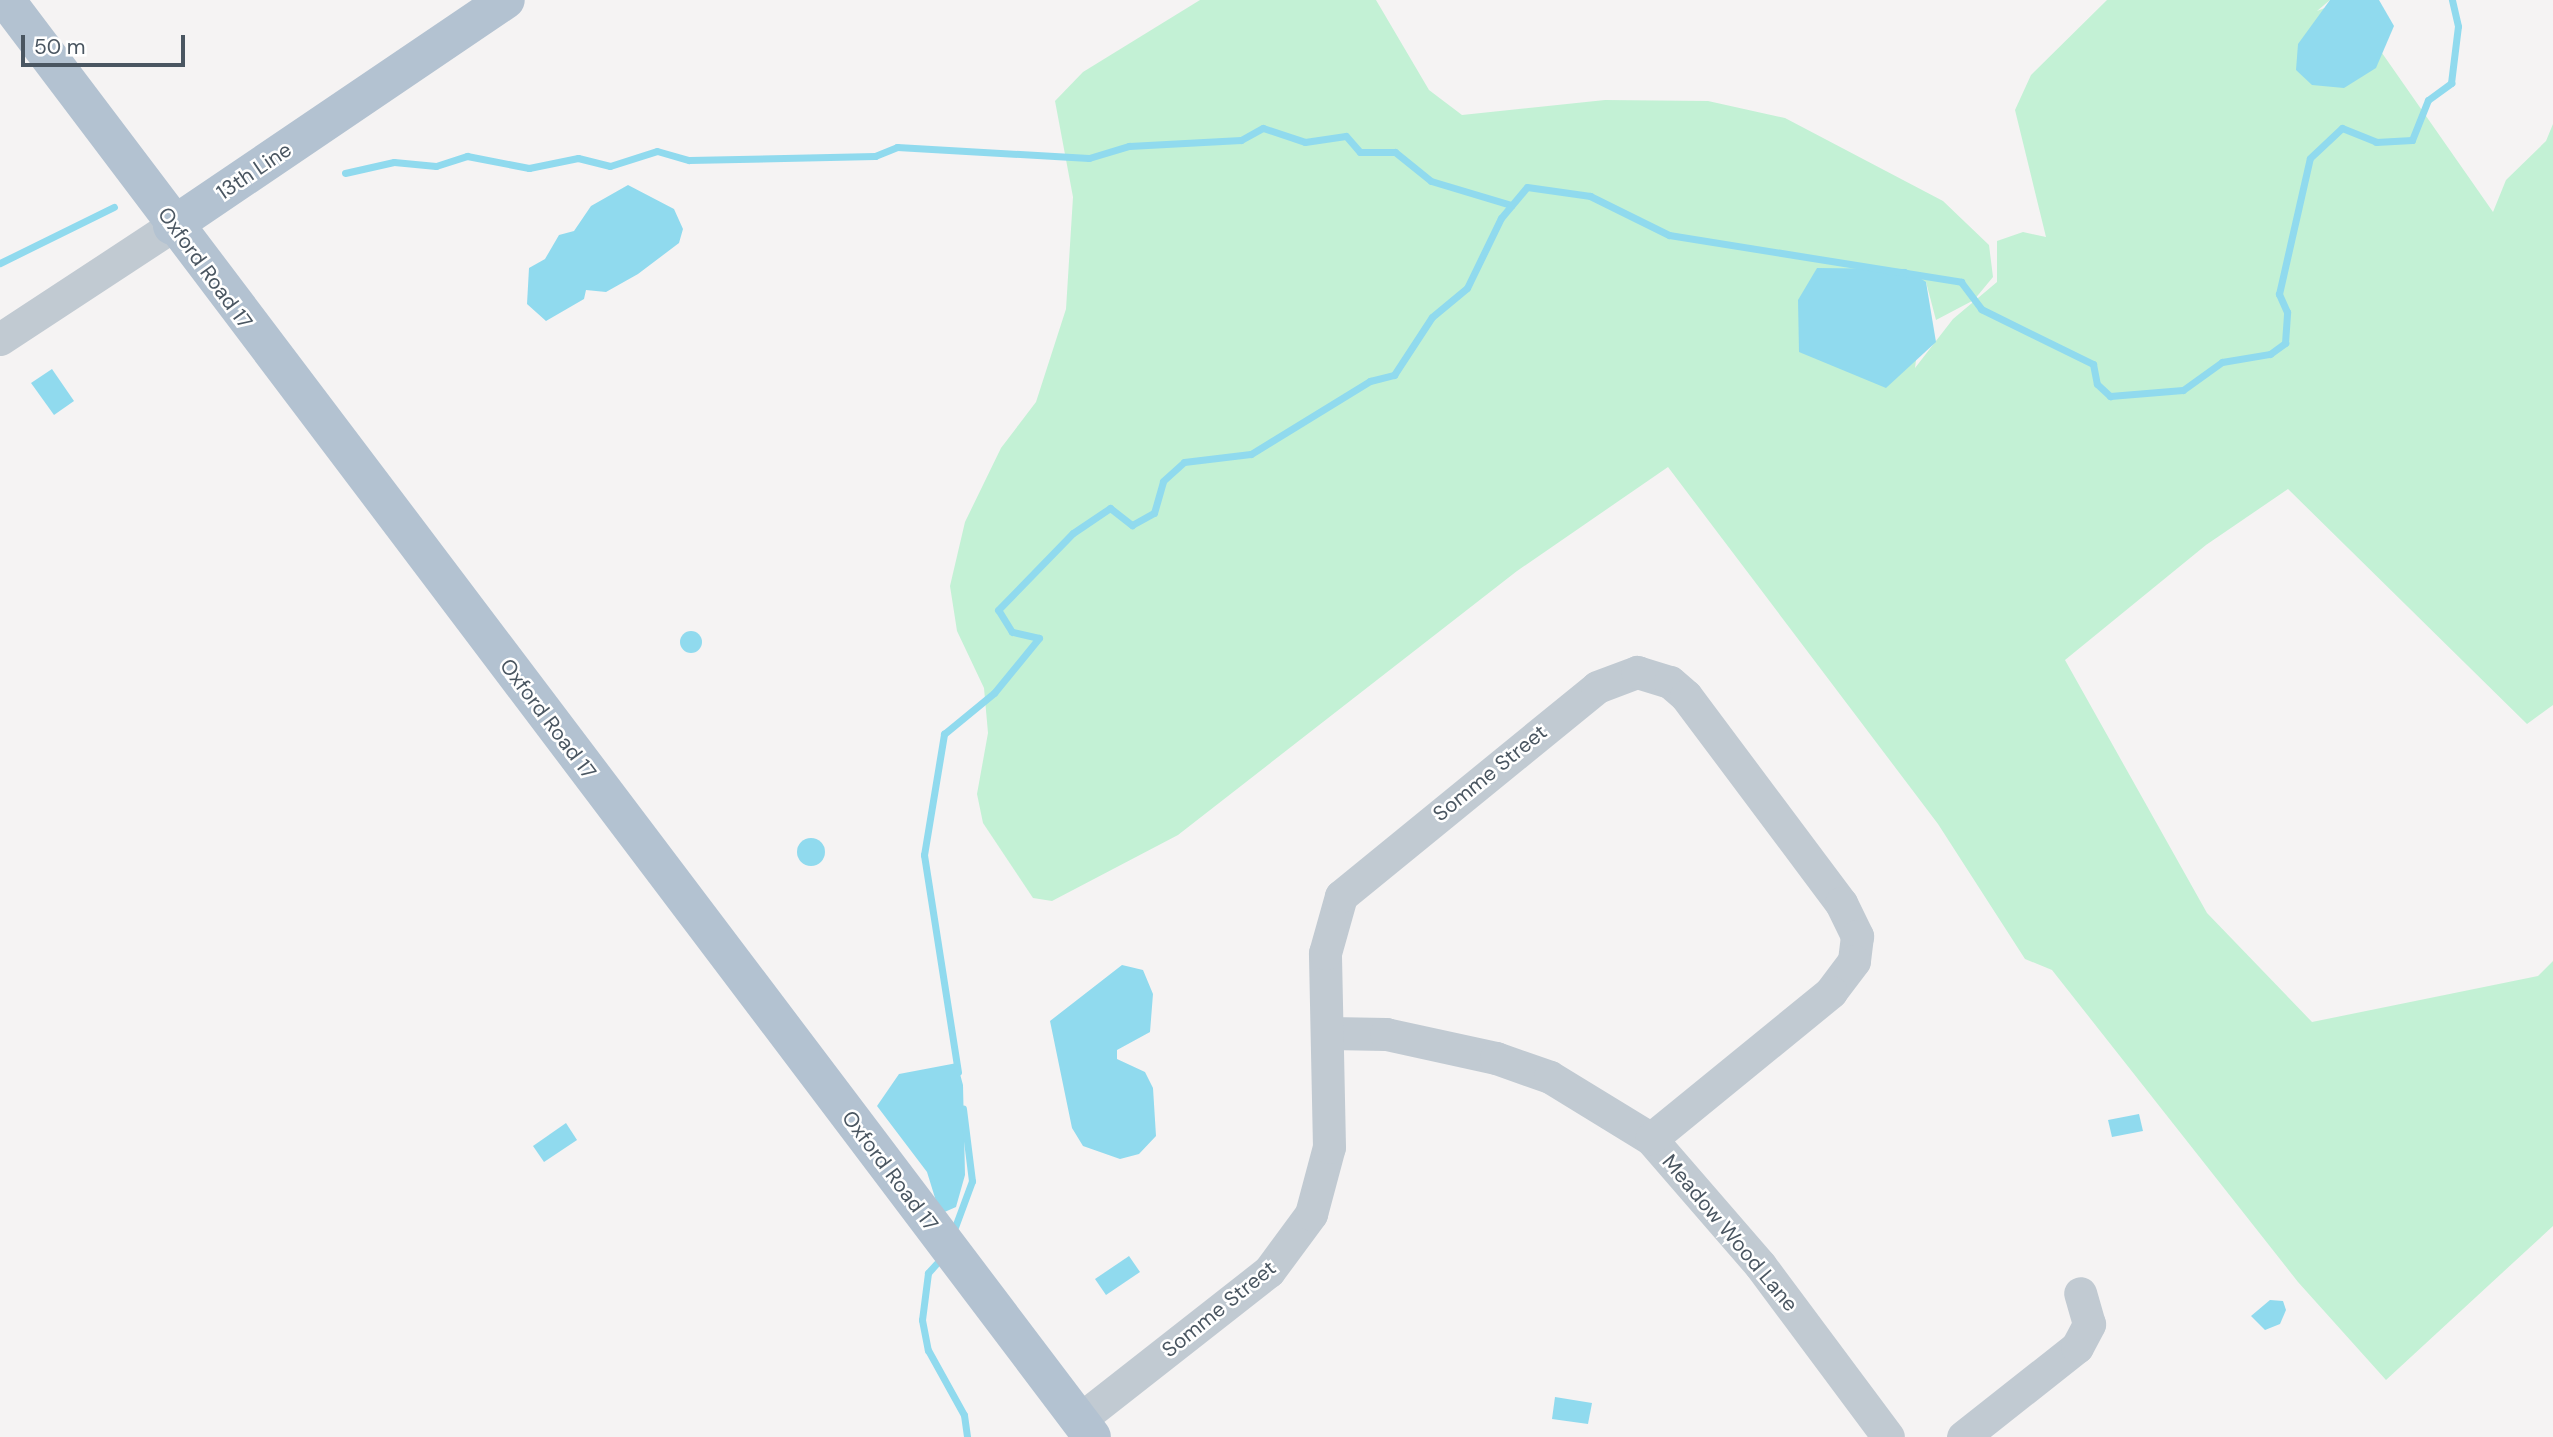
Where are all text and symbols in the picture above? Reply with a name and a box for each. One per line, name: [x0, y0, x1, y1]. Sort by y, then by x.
scale bar: [24, 21, 189, 65]
text: 50 m: [34, 33, 85, 61]
street label: 13th Line: [212, 137, 296, 205]
street label: Oxford Road 17: [152, 202, 258, 334]
street label: Oxford Road 17: [495, 654, 601, 784]
street label: Somme Street: [1428, 719, 1552, 827]
street label: Oxford Road 17: [837, 1106, 943, 1236]
street label: Meadow Wood Lane: [1657, 1149, 1803, 1317]
street label: Somme Street: [1157, 1255, 1281, 1363]

